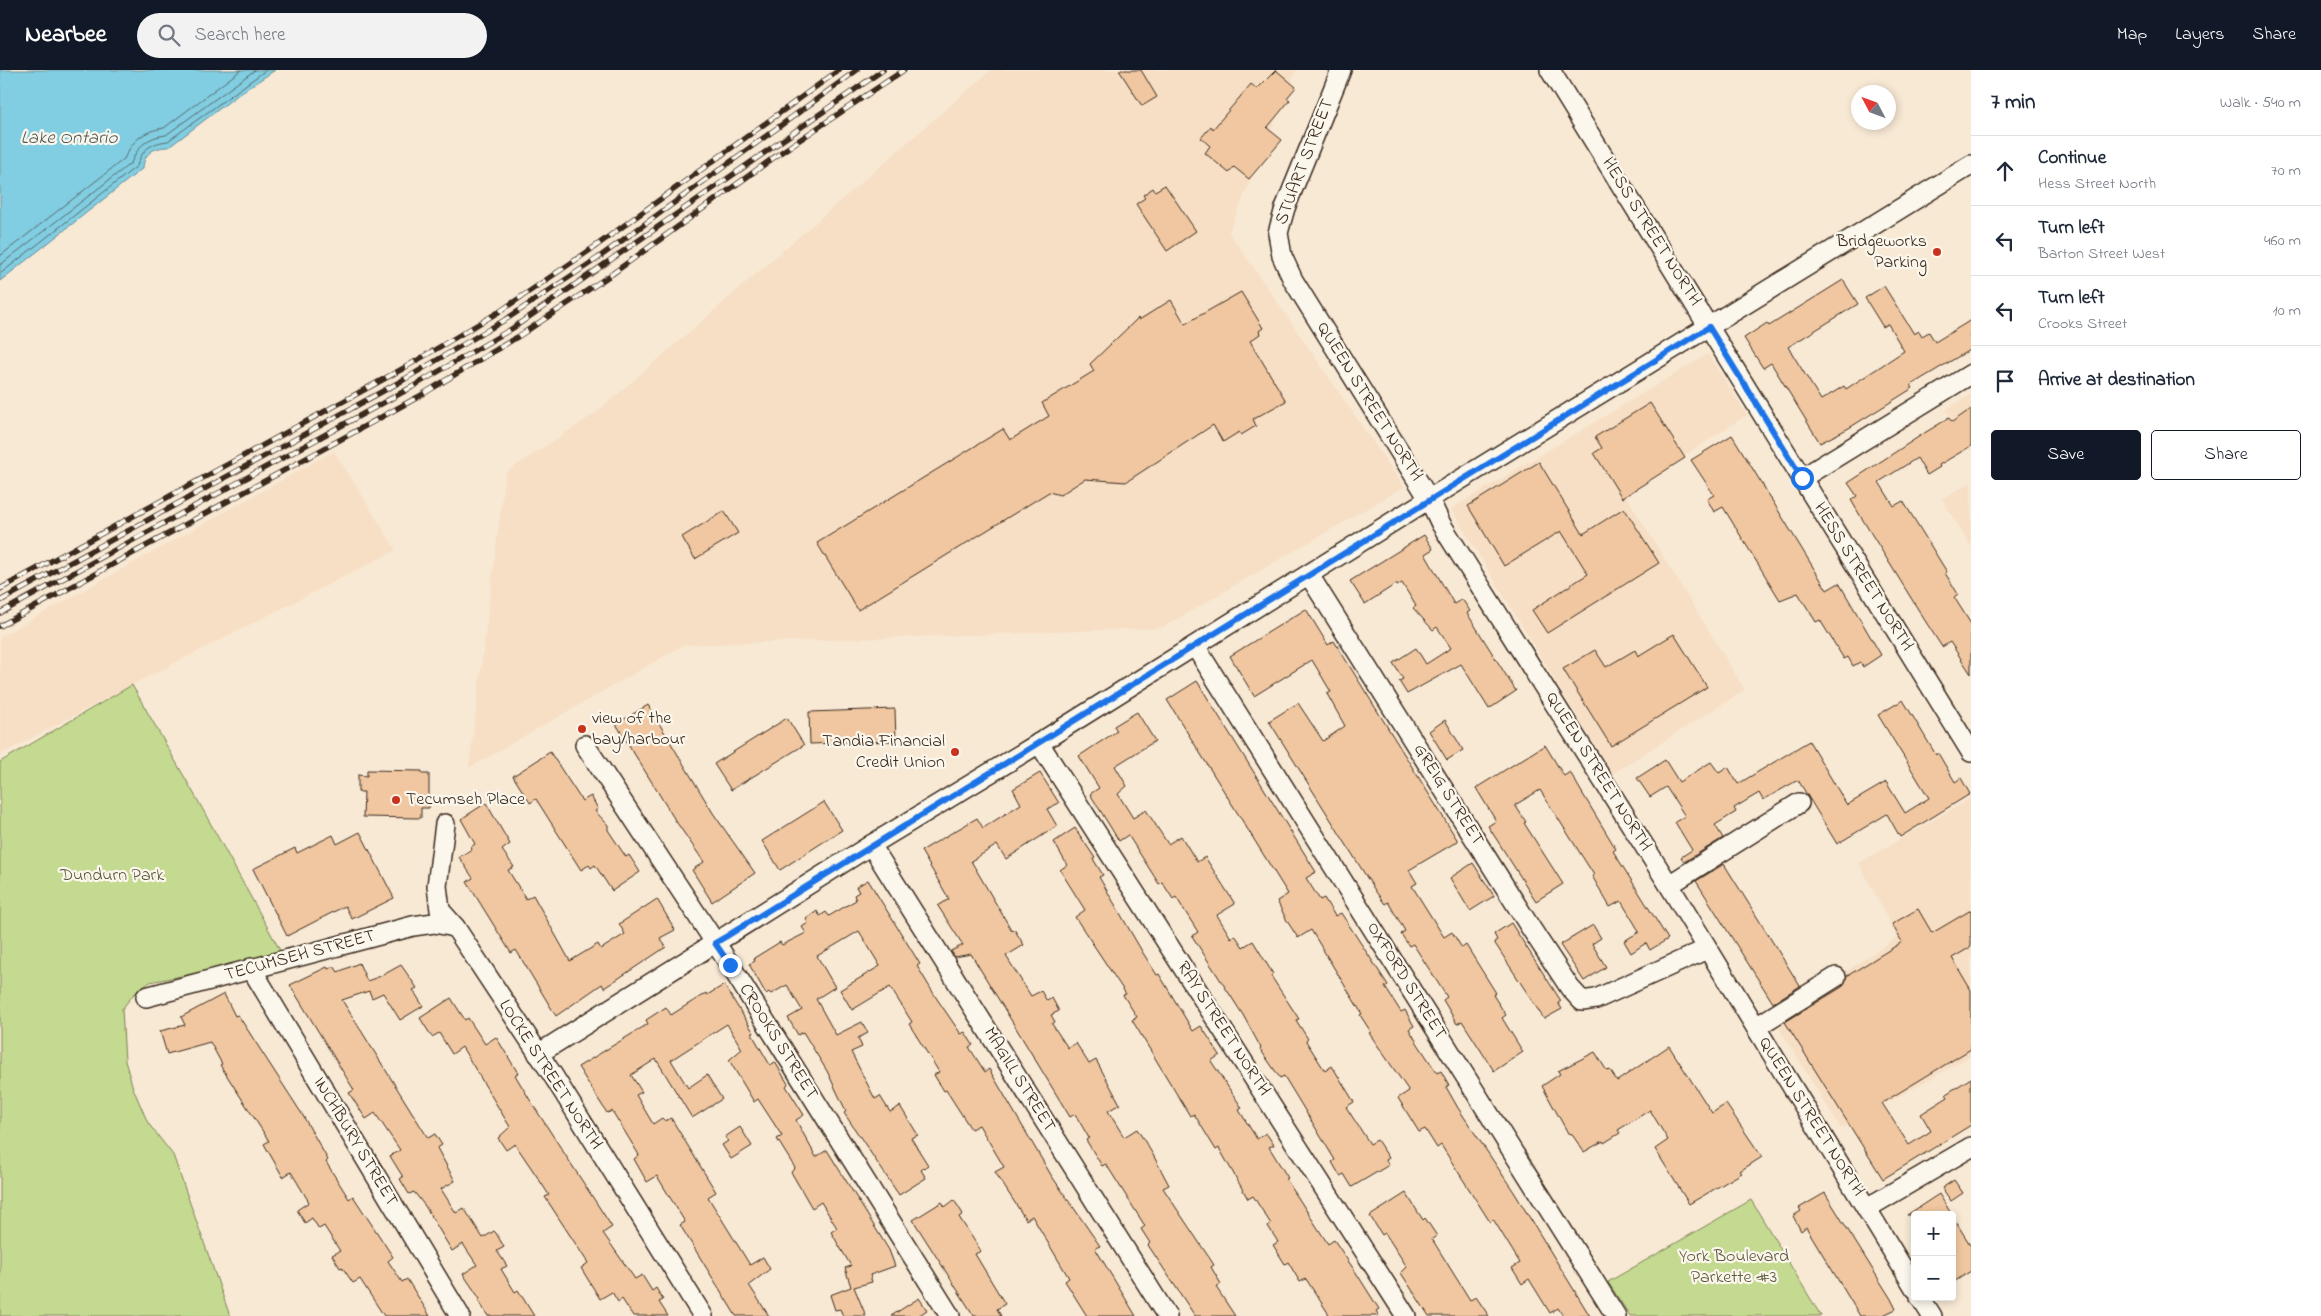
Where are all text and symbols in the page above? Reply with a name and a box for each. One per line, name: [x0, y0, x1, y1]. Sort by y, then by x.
search box: [137, 13, 487, 58]
text: Nearbee: [25, 18, 107, 53]
icon: search: [155, 21, 183, 49]
text: Search here: [195, 22, 286, 49]
text: Map: [2117, 22, 2147, 48]
text: Layers: [2175, 22, 2225, 48]
text: Share: [2253, 22, 2296, 48]
north arrow: [1851, 85, 1896, 130]
text: 7 min: [1991, 88, 2035, 118]
text: Walk · 540 m: [2220, 91, 2301, 115]
street label: STUART STREET: [1269, 95, 1341, 229]
water label: Lake Ontario: [21, 125, 118, 152]
text: Continue: [2038, 145, 2106, 172]
street label: HESS STREET NORTH: [1595, 153, 1707, 311]
icon: ahead: [1991, 157, 2019, 185]
text: 70 m: [2271, 159, 2301, 183]
text: Hess Street North: [2038, 172, 2156, 196]
text: Turn left: [2038, 215, 2105, 242]
icon: left: [1991, 227, 2019, 255]
place label: Bridgeworks Parking: [1835, 229, 1927, 277]
text: 460 m: [2264, 229, 2301, 253]
text: Barton Street West: [2038, 242, 2165, 266]
marker: Bridgeworks Parking: [1931, 246, 1943, 258]
text: Turn left: [2038, 285, 2105, 312]
icon: left: [1991, 297, 2019, 325]
text: 10 m: [2273, 299, 2301, 323]
text: Crooks Street: [2038, 312, 2127, 336]
street label: QUEEN STREET NORTH: [1309, 317, 1429, 487]
icon: arrive: [1991, 367, 2019, 395]
text: Arrive at destination: [2038, 367, 2195, 394]
button: Save: [1991, 430, 2141, 480]
button: Share: [2151, 430, 2301, 480]
route start: [1791, 467, 1814, 490]
street label: HESS STREET NORTH: [1807, 498, 1919, 656]
street label: QUEEN STREET NORTH: [1538, 687, 1658, 857]
place label: view of the bay/harbour: [592, 706, 686, 753]
marker: view of the bay/harbour: [576, 723, 588, 735]
place label: Tandia Financial Credit Union: [822, 729, 945, 776]
street label: GREIG STREET: [1406, 739, 1490, 851]
marker: Tandia Financial Credit Union: [949, 746, 961, 758]
place label: Tecumseh Place: [406, 787, 526, 813]
marker: Tecumseh Place: [390, 794, 402, 806]
park label: Dundurn Park: [59, 863, 164, 889]
street label: OXFORD STREET: [1359, 917, 1453, 1045]
street label: TECUMSEH STREET: [222, 923, 378, 989]
route end: [719, 954, 742, 977]
street label: RAY STREET NORTH: [1170, 957, 1276, 1101]
street label: CROOKS STREET: [732, 979, 824, 1105]
street label: LOCKE STREET NORTH: [492, 995, 608, 1155]
street label: MAGILL STREET: [976, 1023, 1062, 1137]
street label: QUEEN STREET NORTH: [1751, 1032, 1871, 1202]
street label: INCHBURY STREET: [306, 1072, 404, 1212]
map controls: [1911, 1211, 1956, 1301]
button: +: [1911, 1211, 1956, 1256]
park label: York Boulevard Parkette #3: [1679, 1244, 1789, 1291]
button: −: [1911, 1256, 1956, 1301]

